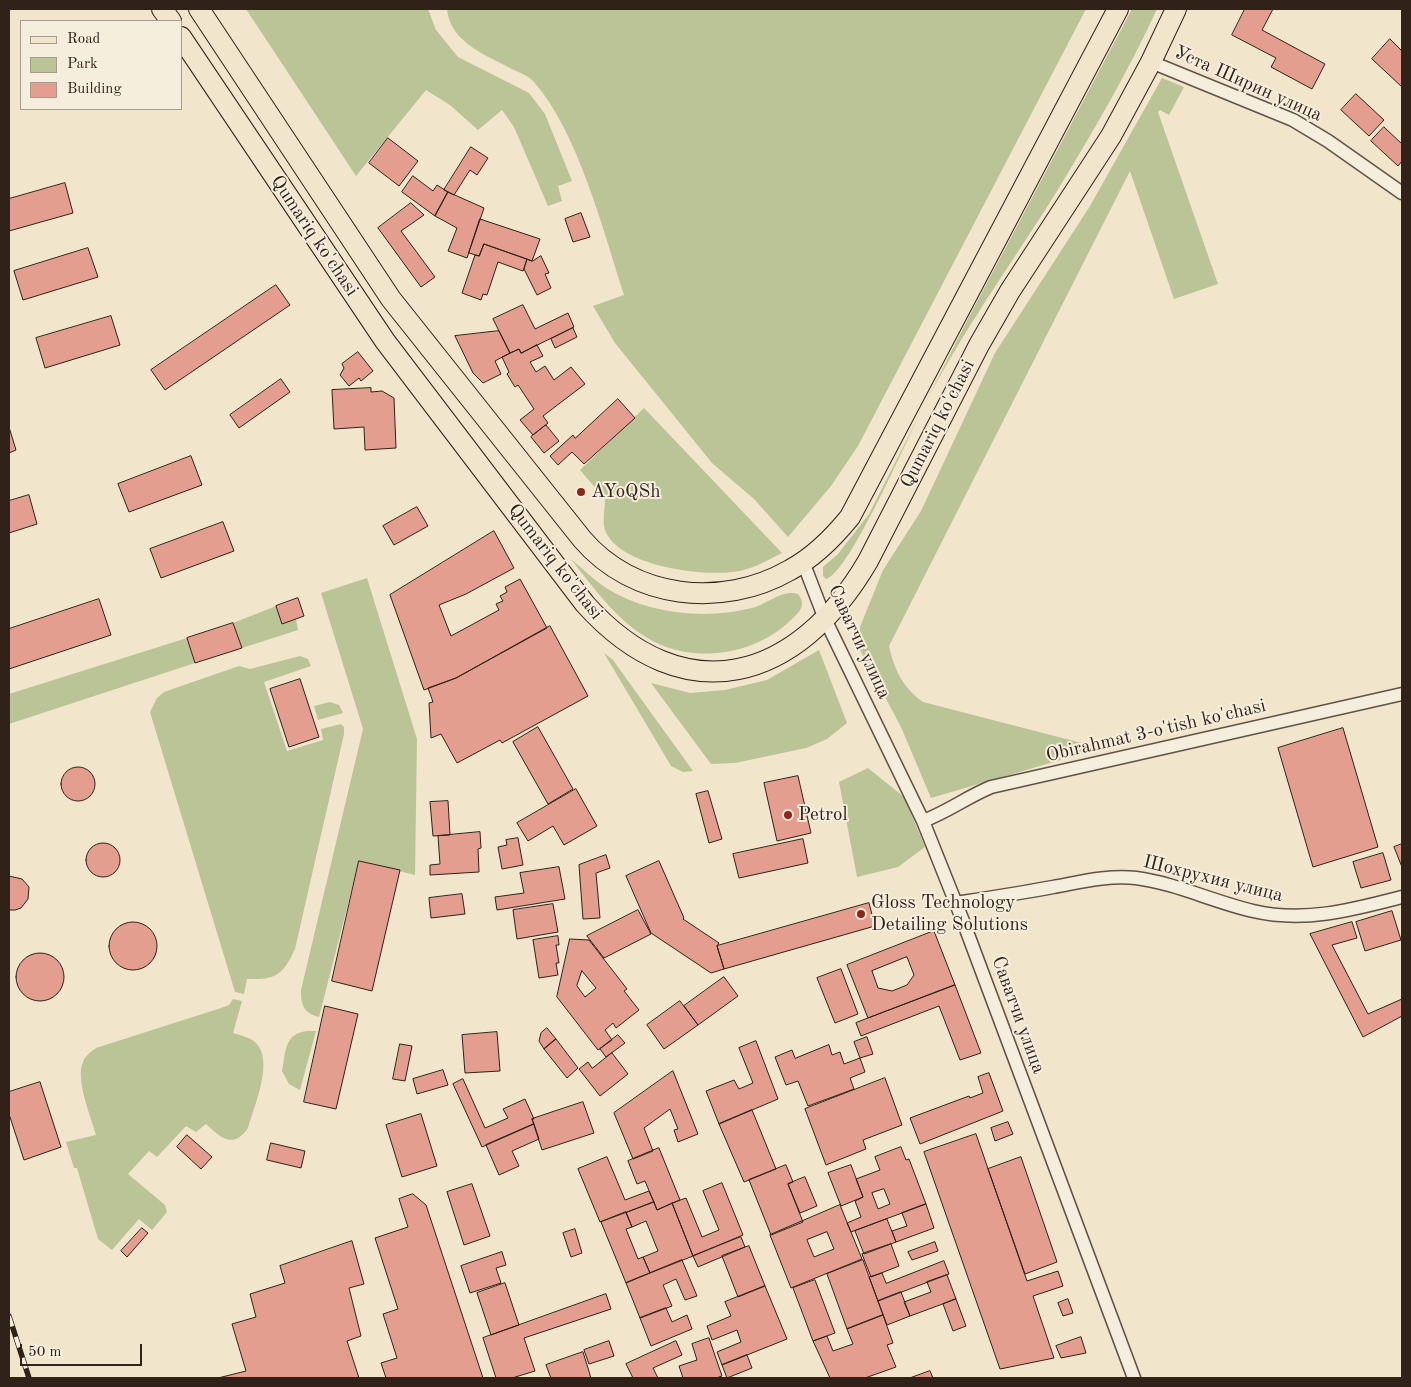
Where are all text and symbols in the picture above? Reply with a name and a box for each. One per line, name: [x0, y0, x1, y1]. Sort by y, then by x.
legend: [20, 20, 182, 110]
text: Road: [67, 32, 100, 47]
street label: Уста Ширин улица: [1170, 41, 1326, 127]
text: Park: [67, 57, 98, 72]
text: Building: [67, 82, 122, 97]
street label: Qumariq ko'chasi: [265, 171, 363, 301]
street label: Qumariq ko'chasi: [896, 356, 980, 492]
place label: AYoQSh: [591, 481, 661, 503]
marker: AYoQSh: [575, 486, 587, 498]
street label: Qumariq ko'chasi: [503, 499, 607, 625]
street label: Саватчи улица: [823, 581, 895, 703]
street label: Obirahmat 3-o'tish ko'chasi: [1044, 695, 1268, 767]
place label: Petrol: [798, 804, 848, 826]
marker: Petrol: [782, 809, 794, 821]
street label: Шохрухия улица: [1141, 851, 1285, 907]
place label: Gloss Technology Detailing Solutions: [871, 892, 1028, 936]
marker: Gloss Technology Detailing Solutions: [855, 908, 867, 920]
street label: Саватчи улица: [986, 953, 1050, 1077]
scale bar: [22, 1334, 145, 1366]
text: 50 m: [28, 1345, 62, 1360]

